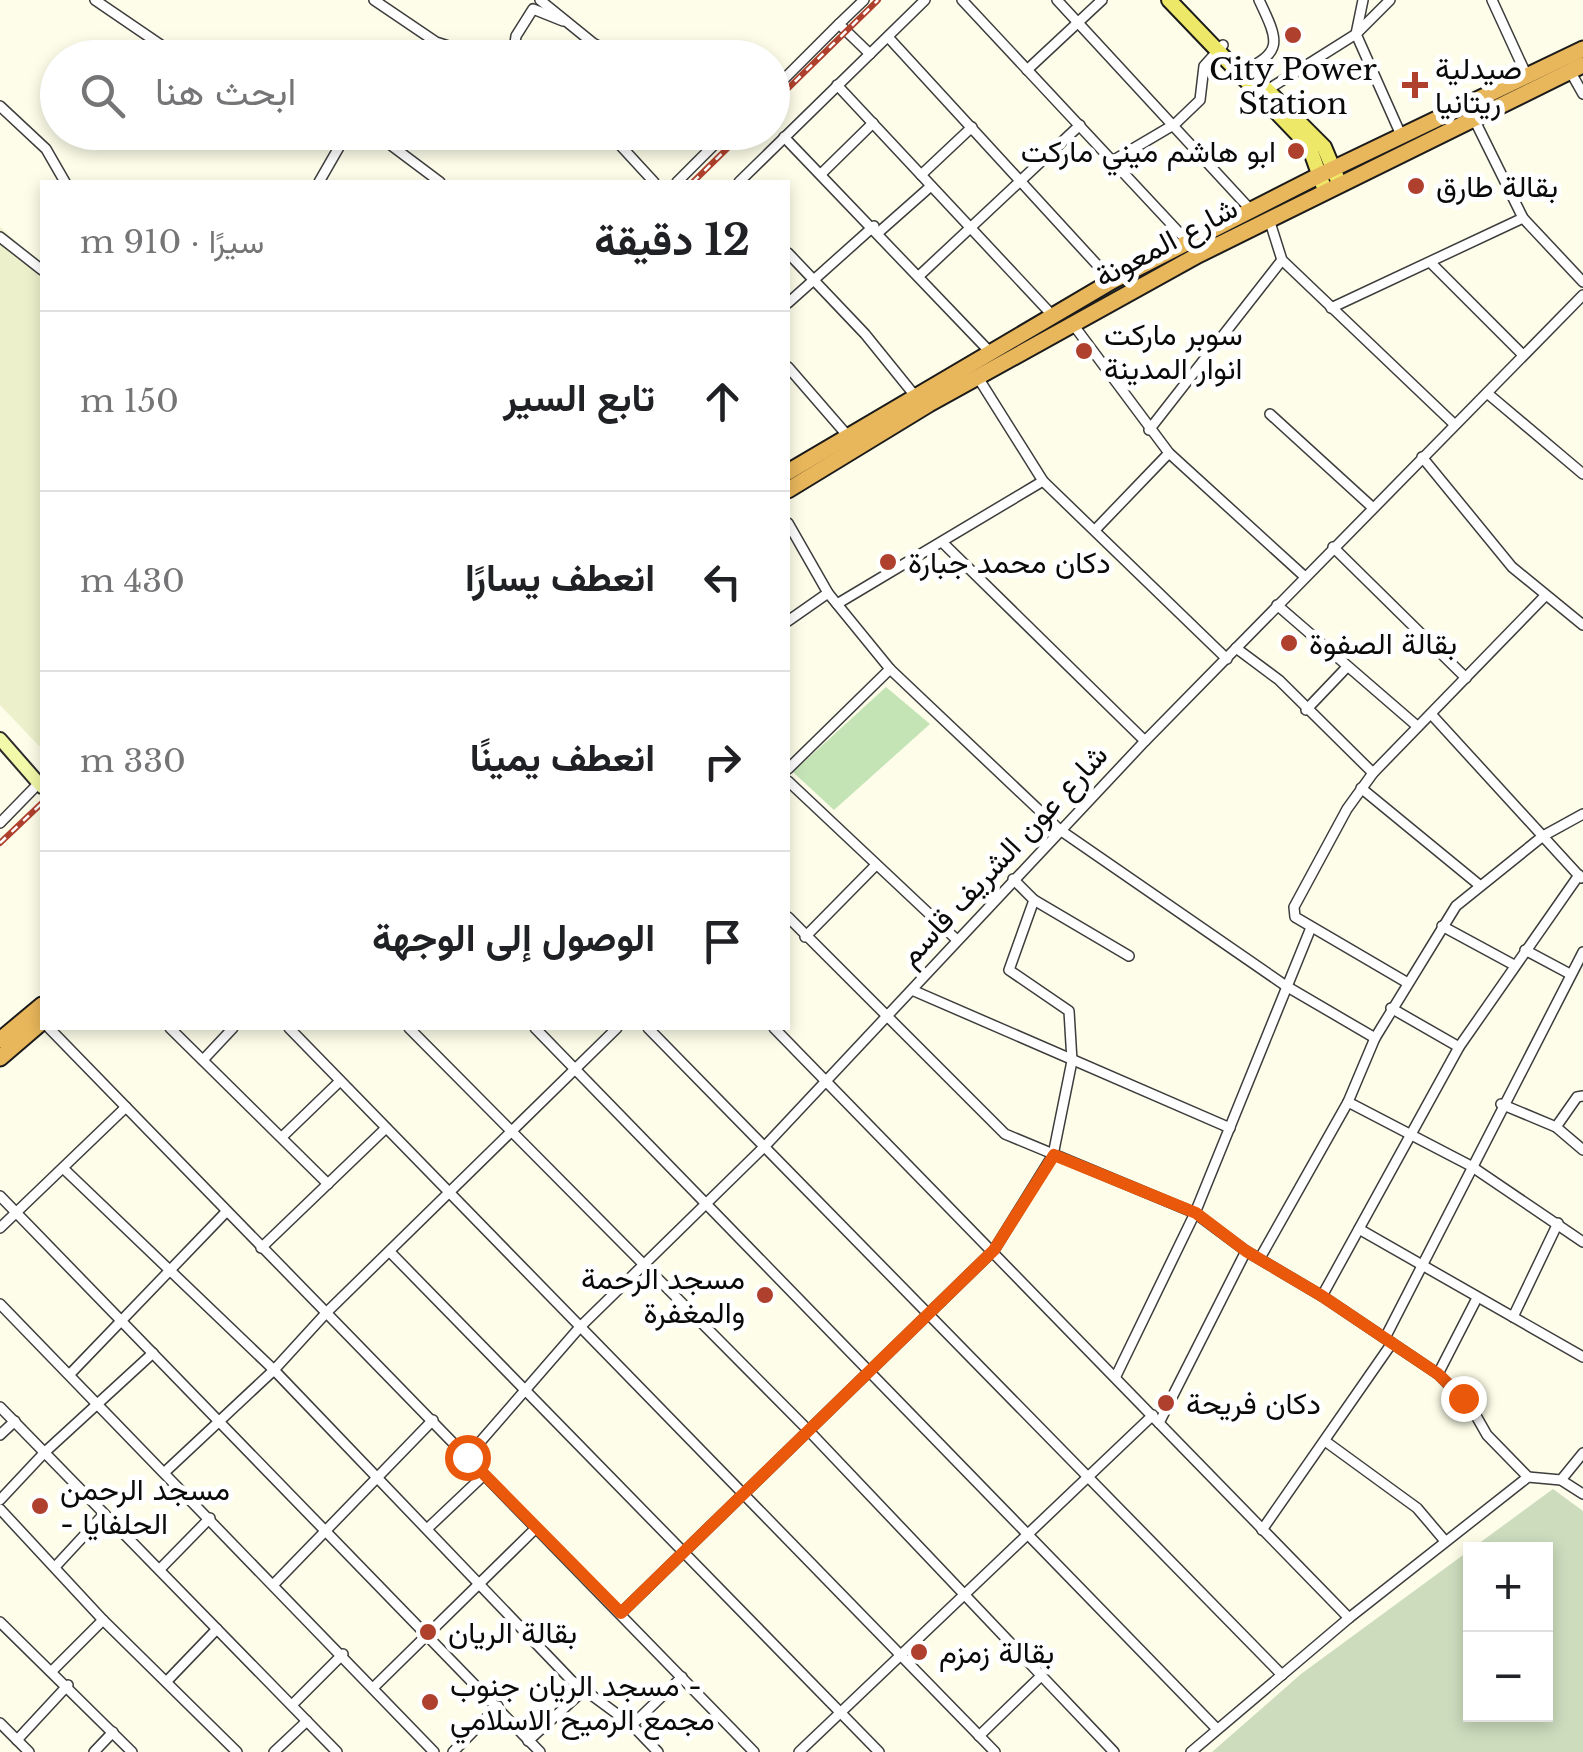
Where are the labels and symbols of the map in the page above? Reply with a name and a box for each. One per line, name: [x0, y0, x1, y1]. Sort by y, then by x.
marker: City Power Station: [1282, 24, 1304, 46]
place label: صيدلية ريتانيا: [1435, 50, 1522, 121]
place label: City Power Station: [1209, 51, 1378, 122]
marker: صيدلية ريتانيا: [1404, 74, 1426, 96]
place label: ابو هاشم ميني ماركت: [1021, 133, 1276, 176]
marker: ابو هاشم ميني ماركت: [1285, 140, 1307, 162]
place label: بقالة طارق: [1436, 168, 1558, 205]
marker: بقالة طارق: [1405, 175, 1427, 197]
street label: شارع المعونة: [1088, 189, 1245, 297]
place label: سوبر ماركت انوار المدينة: [1104, 316, 1243, 387]
marker: سوبر ماركت انوار المدينة: [1073, 340, 1095, 362]
place label: دكان محمد جبارة: [908, 544, 1111, 581]
marker: دكان محمد جبارة: [877, 551, 899, 573]
place label: بقالة الصفوة: [1309, 625, 1457, 662]
marker: بقالة الصفوة: [1278, 632, 1300, 654]
street label: شارع عون الشريف قاسم: [891, 737, 1117, 975]
place label: مسجد الرحمة والمغفرة: [581, 1260, 745, 1331]
marker: مسجد الرحمة والمغفرة: [754, 1284, 776, 1306]
route end: [1441, 1376, 1487, 1422]
place label: دكان فريحة: [1186, 1385, 1321, 1422]
marker: دكان فريحة: [1155, 1392, 1177, 1414]
route start: [445, 1435, 491, 1481]
place label: مسجد الرحمن - الحلفايا: [60, 1471, 230, 1542]
marker: مسجد الرحمن - الحلفايا: [29, 1495, 51, 1517]
place label: بقالة الريان: [448, 1614, 577, 1651]
marker: بقالة الريان: [417, 1621, 439, 1643]
place label: بقالة زمزم: [939, 1634, 1054, 1672]
marker: بقالة زمزم: [908, 1641, 930, 1663]
place label: مسجد الريان جنوب - مجمع الرميح الاسلامي: [450, 1667, 715, 1744]
marker: مسجد الريان جنوب - مجمع الرميح الاسلامي: [419, 1691, 441, 1713]

